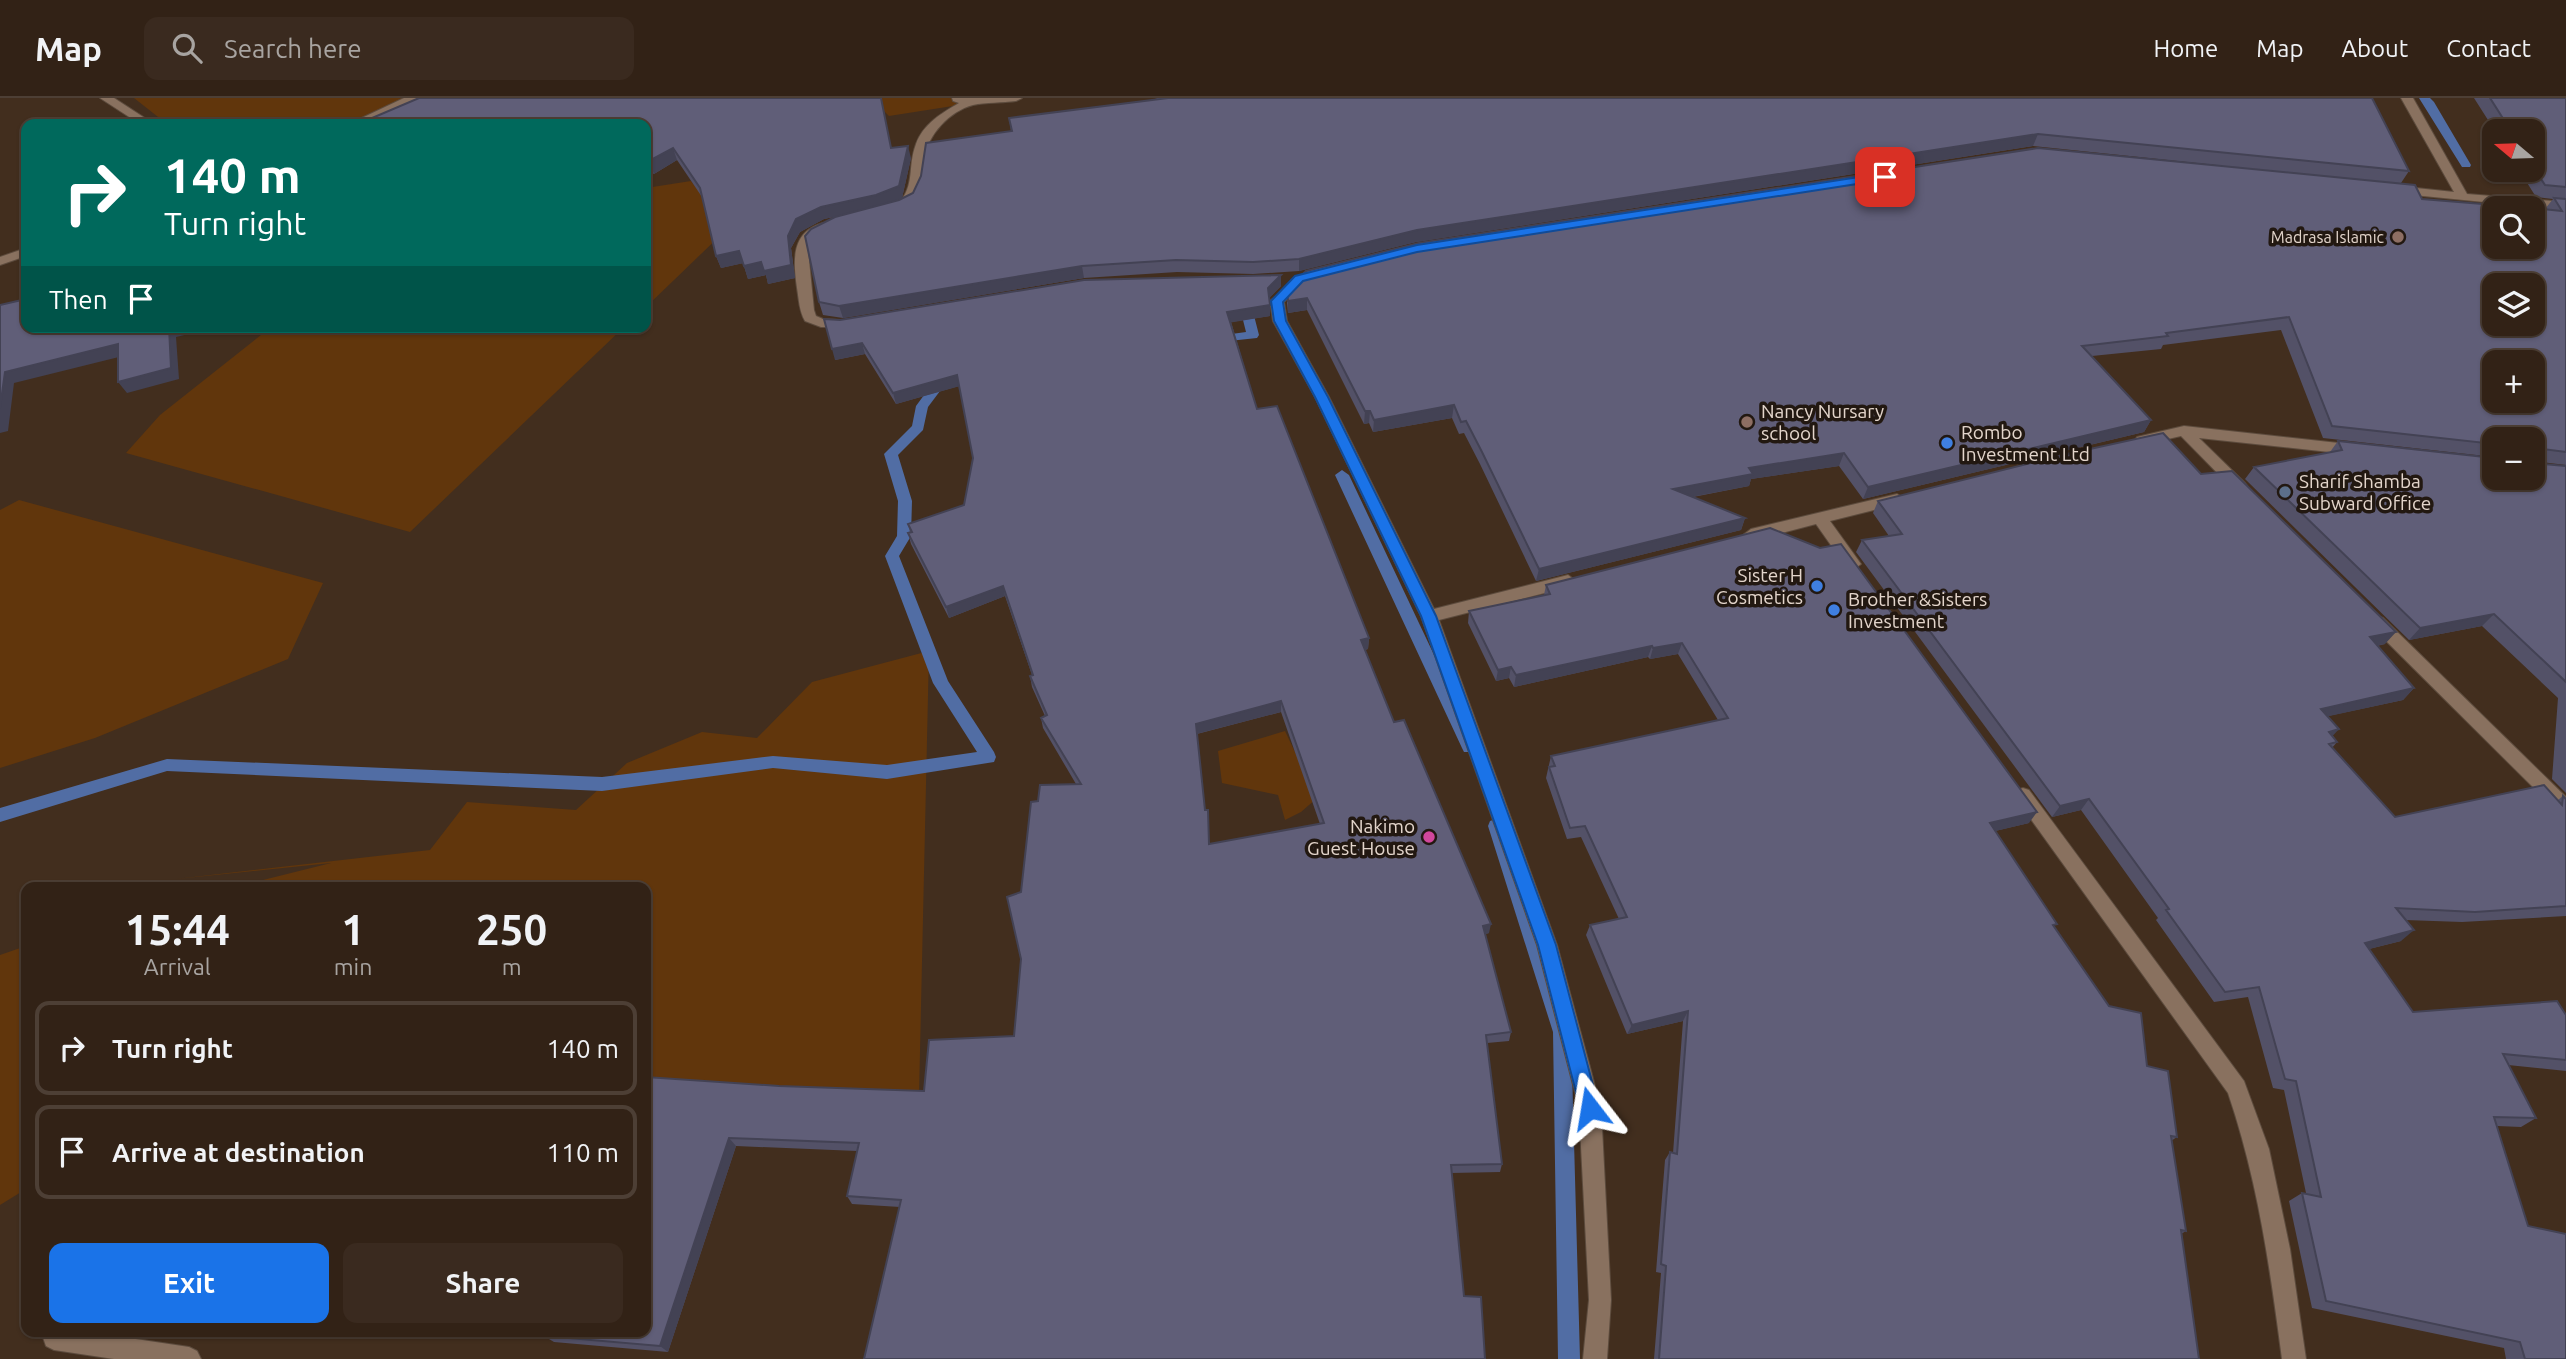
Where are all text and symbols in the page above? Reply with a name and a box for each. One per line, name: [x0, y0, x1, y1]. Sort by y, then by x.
search box: [144, 17, 634, 80]
icon: search: [168, 29, 206, 67]
text: Map: [35, 30, 102, 67]
text: Search here: [224, 34, 362, 63]
text: Home: [2153, 35, 2218, 62]
text: Map: [2256, 35, 2303, 62]
text: About: [2341, 35, 2408, 62]
text: Contact: [2446, 35, 2531, 62]
north arrow: [2482, 119, 2544, 182]
map controls: [2482, 119, 2545, 490]
icon: right: [49, 147, 140, 238]
text: 140 m: [164, 147, 301, 202]
pin: [1855, 147, 1915, 207]
icon: arrive: [1866, 158, 1904, 196]
button: search: [2482, 196, 2545, 259]
text: Turn right: [164, 205, 306, 241]
place label: Madrasa Islamic: [2271, 228, 2385, 246]
marker: Madrasa Islamic: [2390, 229, 2406, 245]
button: layers: [2482, 273, 2545, 336]
icon: arrive: [122, 280, 160, 318]
text: Then: [49, 285, 108, 314]
button: +: [2482, 350, 2545, 413]
place label: Nancy Nursary school: [1761, 400, 1884, 444]
marker: Nancy Nursary school: [1739, 414, 1755, 430]
place label: Rombo Investment Ltd: [1961, 421, 2090, 465]
button: −: [2482, 427, 2545, 490]
marker: Rombo Investment Ltd: [1939, 435, 1955, 451]
place label: Sharif Shamba Subward Office: [2299, 470, 2431, 514]
marker: Sharif Shamba Subward Office: [2277, 484, 2293, 500]
place label: Sister H Cosmetics: [1716, 564, 1803, 608]
marker: Sister H Cosmetics: [1809, 578, 1825, 594]
place label: Brother &Sisters Investment: [1848, 588, 1987, 632]
marker: Brother &Sisters Investment: [1826, 602, 1842, 618]
place label: Nakimo Guest House: [1307, 815, 1415, 859]
marker: Nakimo Guest House: [1421, 829, 1437, 845]
text: 15:44: [125, 906, 230, 953]
text: 1: [341, 906, 365, 953]
text: 250: [476, 906, 547, 953]
text: Arrival: [144, 954, 211, 979]
text: min: [334, 954, 372, 979]
text: m: [502, 954, 522, 979]
icon: right: [53, 1029, 91, 1067]
text: Turn right: [112, 1034, 233, 1063]
text: 140 m: [547, 1034, 619, 1063]
position arrow: [1553, 1071, 1627, 1145]
icon: arrive: [53, 1133, 91, 1171]
text: Arrive at destination: [112, 1138, 365, 1167]
text: 110 m: [547, 1138, 619, 1167]
button: Exit: [49, 1243, 329, 1323]
button: Share: [343, 1243, 623, 1323]

